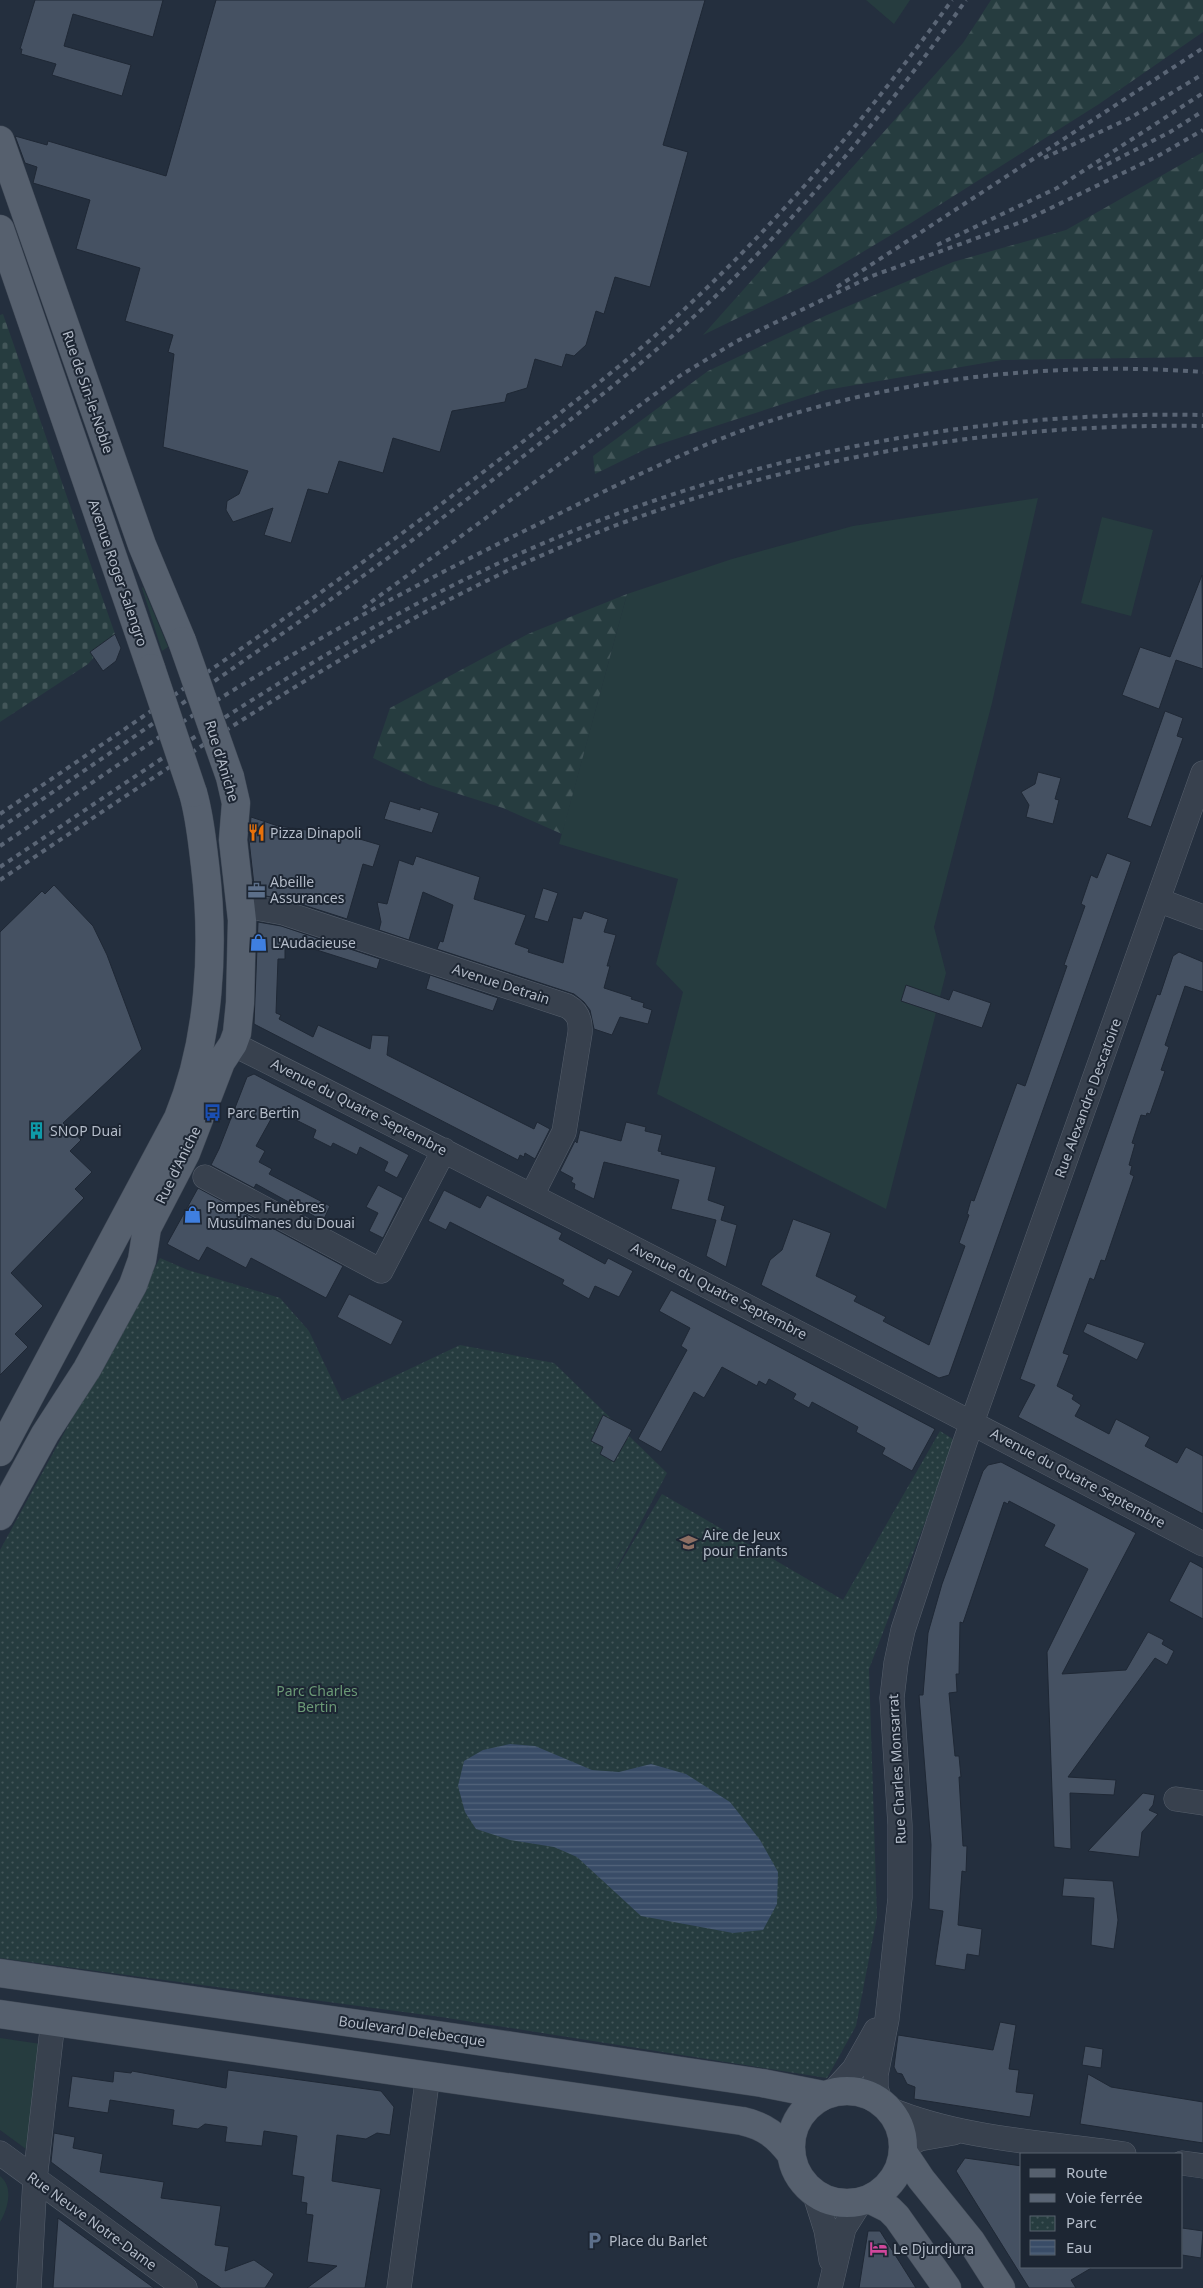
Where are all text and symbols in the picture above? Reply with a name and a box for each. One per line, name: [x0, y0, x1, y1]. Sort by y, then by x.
street label: Rue de Sin-le-Noble: [59, 328, 118, 456]
street label: Avenue Roger Salengro: [84, 497, 153, 649]
street label: Rue d'Aniche: [201, 718, 244, 804]
restaurant icon: Pizza Dinapoli: [246, 823, 266, 843]
place label: Pizza Dinapoli: [270, 823, 361, 842]
place label: Abeille Assurances: [270, 872, 345, 907]
office icon: Abeille Assurances: [246, 880, 266, 900]
shop icon: L'Audacieuse: [248, 933, 268, 953]
place label: L'Audacieuse: [272, 933, 356, 952]
street label: Avenue Detrain: [450, 959, 552, 1008]
street label: Rue Alexandre Descatoire: [1050, 1015, 1125, 1180]
street label: Avenue du Quatre Septembre: [268, 1054, 451, 1159]
bus stop icon: Parc Bertin: [203, 1103, 223, 1123]
place label: Parc Bertin: [227, 1103, 299, 1122]
building icon: SNOP Duai: [26, 1121, 46, 1141]
place label: SNOP Duai: [50, 1121, 122, 1140]
street label: Rue d'Aniche: [151, 1123, 205, 1207]
place label: Pompes Funèbres Musulmanes du Douai: [207, 1197, 355, 1232]
shop icon: Pompes Funèbres Musulmanes du Douai: [183, 1205, 203, 1225]
street label: Avenue du Quatre Septembre: [628, 1238, 811, 1343]
street label: Avenue du Quatre Septembre: [987, 1423, 1169, 1532]
place label: Aire de Jeux pour Enfants: [703, 1525, 788, 1560]
school or university icon: Aire de Jeux pour Enfants: [679, 1533, 699, 1553]
park label: Parc Charles Bertin: [276, 1681, 358, 1716]
street label: Rue Charles Monsarrat: [883, 1693, 910, 1845]
street label: Boulevard Delebecque: [337, 2011, 487, 2050]
legend: [1020, 2153, 1183, 2268]
text: Route: [1066, 2162, 1108, 2182]
street label: Rue Neuve Notre-Dame: [24, 2167, 161, 2274]
text: Voie ferrée: [1066, 2187, 1143, 2207]
text: Parc: [1066, 2212, 1097, 2232]
parking icon: Place du Barlet: [585, 2231, 605, 2251]
place label: Place du Barlet: [609, 2231, 707, 2250]
text: Eau: [1066, 2237, 1092, 2257]
hotel icon: Le Djurdjura: [869, 2239, 889, 2259]
place label: Le Djurdjura: [893, 2239, 974, 2258]

